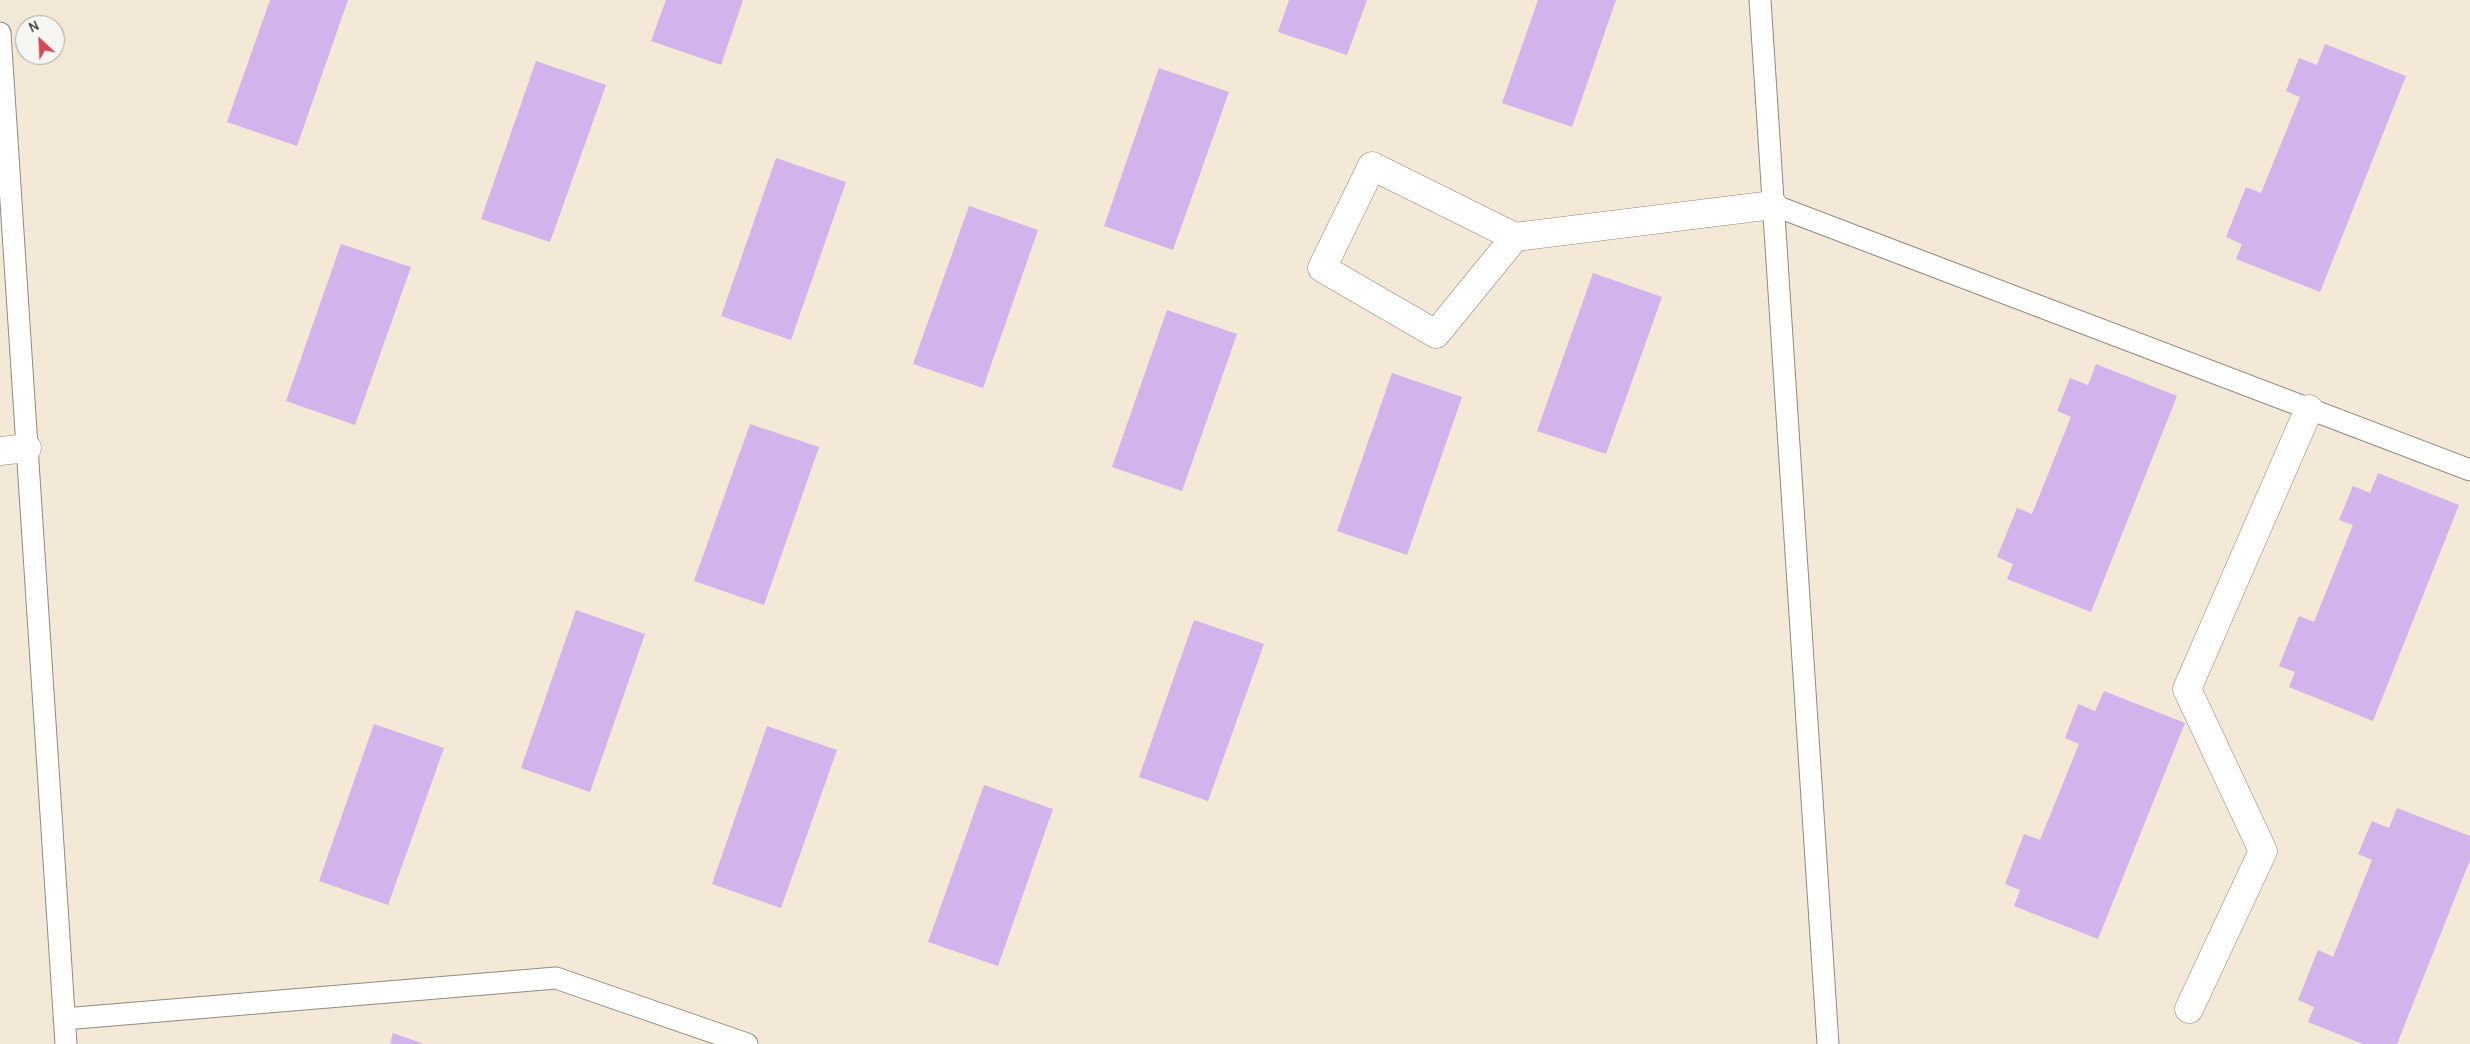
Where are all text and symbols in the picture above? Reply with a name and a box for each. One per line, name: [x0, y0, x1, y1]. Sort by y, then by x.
north arrow: [15, 15, 65, 65]
text: N: [26, 17, 42, 36]

